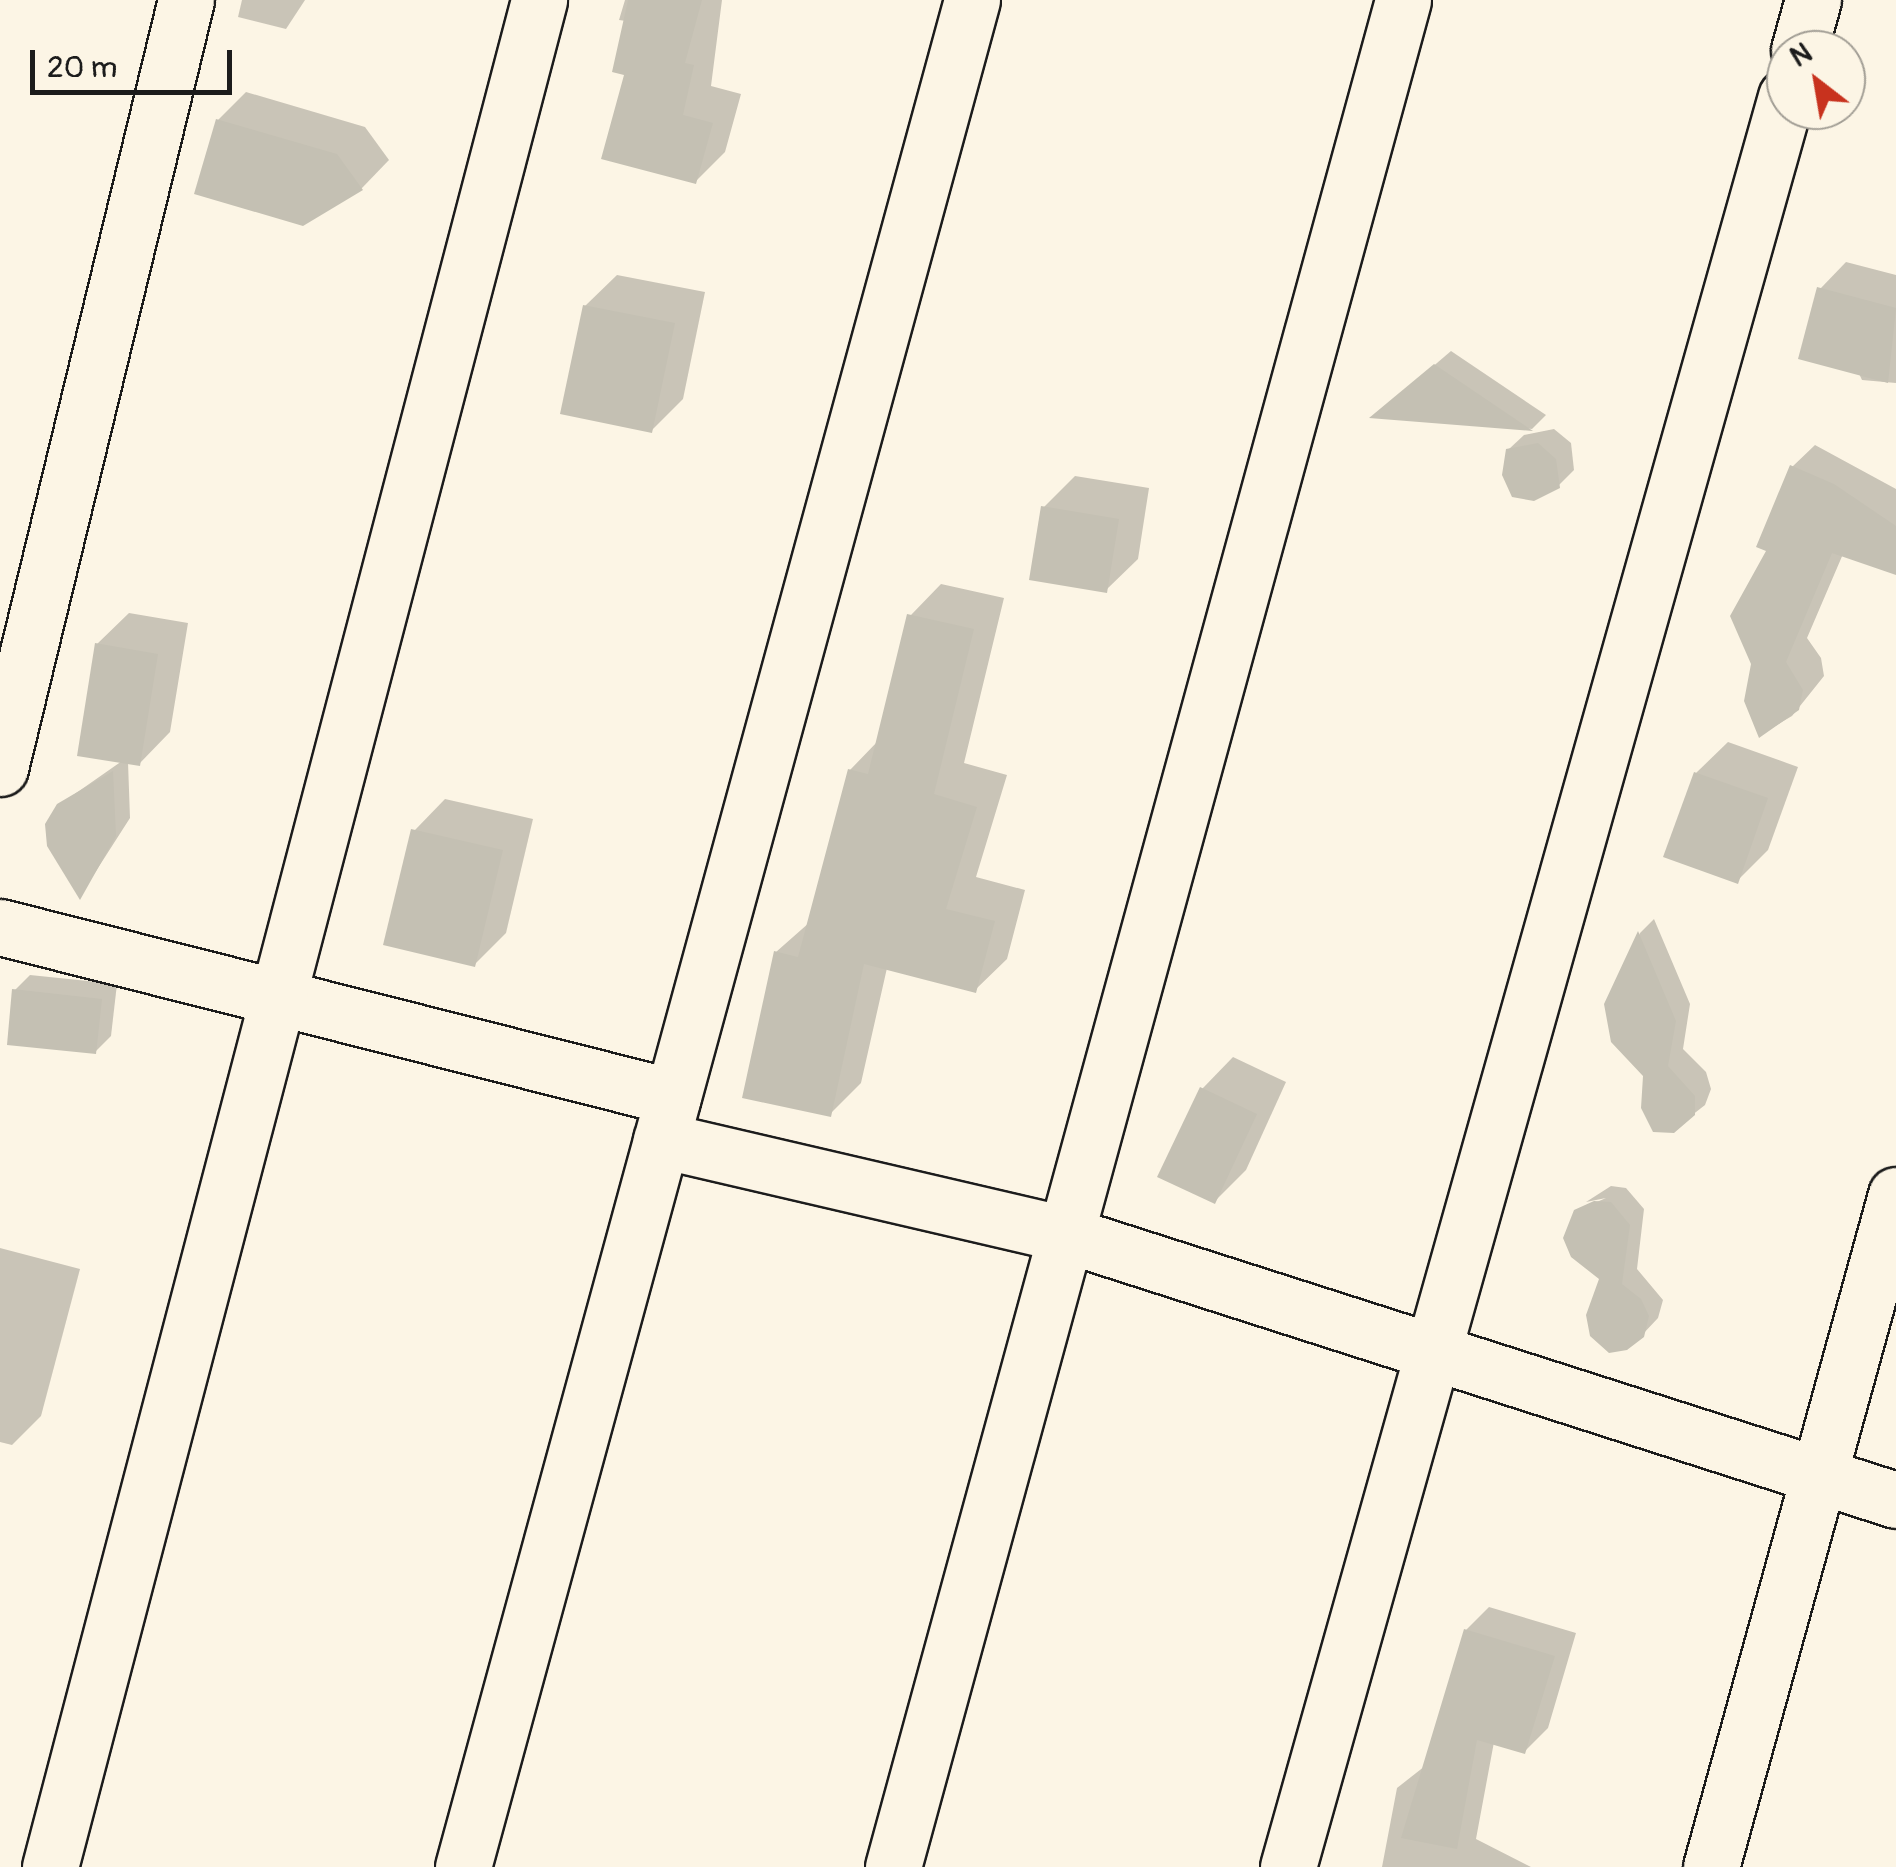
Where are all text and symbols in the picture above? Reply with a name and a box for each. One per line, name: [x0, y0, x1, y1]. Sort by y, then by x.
scale bar: [35, 30, 238, 92]
north arrow: [1766, 30, 1866, 130]
text: N: [1784, 36, 1818, 75]
text: 20 m: [47, 49, 117, 86]

